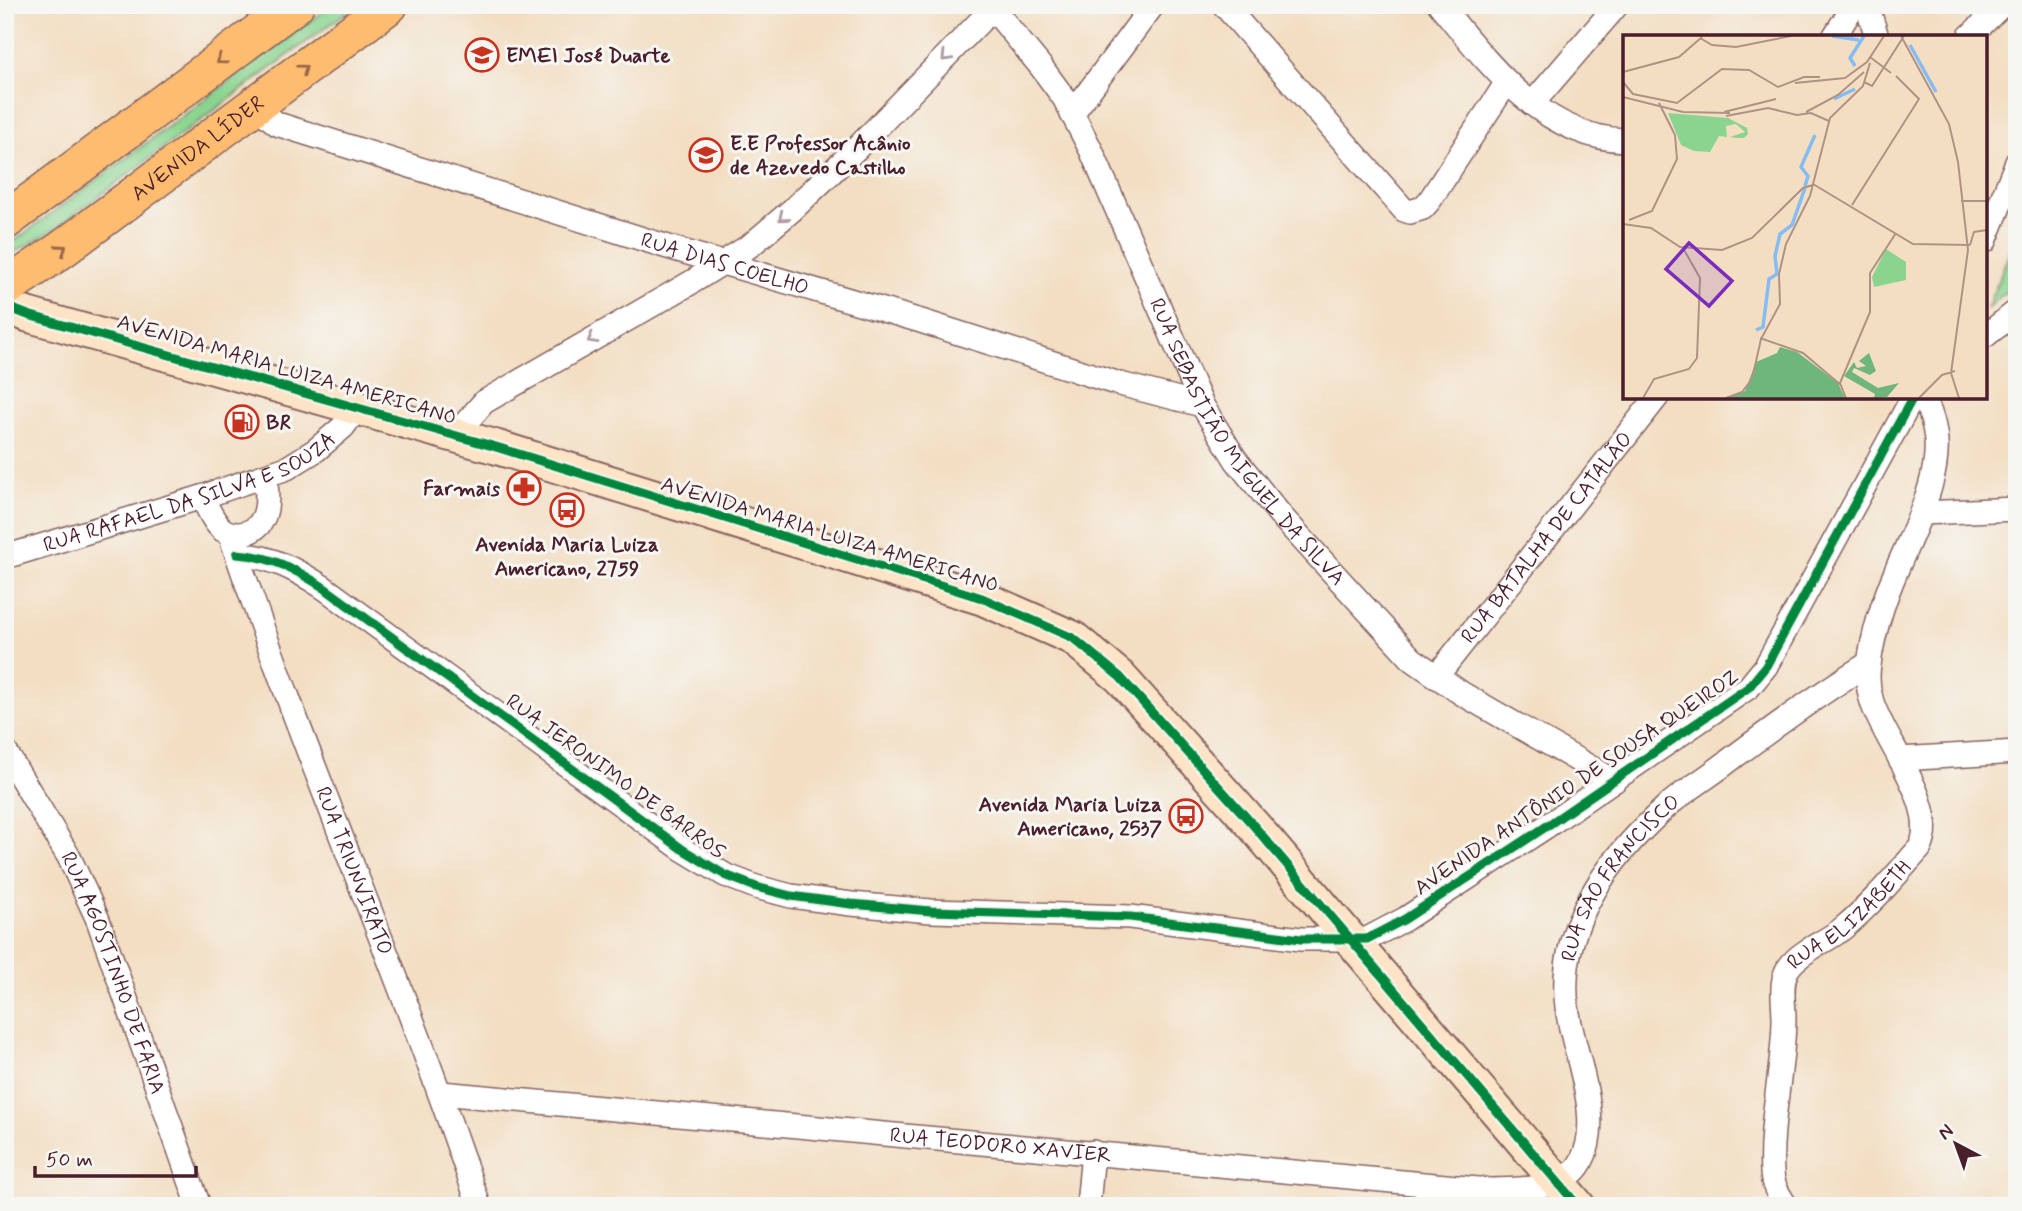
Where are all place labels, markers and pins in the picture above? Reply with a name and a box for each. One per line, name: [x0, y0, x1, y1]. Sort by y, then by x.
school or university icon: EMEI José Duarte: [463, 36, 501, 74]
place label: EMEI José Duarte: [506, 42, 670, 70]
place label: E.E Professor Acânio de Azevedo Castilho: [730, 130, 911, 182]
school or university icon: E.E Professor Acânio de Azevedo Castilho: [687, 136, 725, 174]
fuel station icon: BR: [223, 403, 261, 441]
place label: BR: [266, 409, 291, 437]
pharmacy icon: Farmais: [505, 469, 543, 507]
place label: Farmais: [423, 475, 501, 503]
bus stop icon: Avenida Maria Luiza Americano, 2759: [548, 491, 586, 529]
place label: Avenida Maria Luiza Americano, 2759: [475, 531, 659, 583]
place label: Avenida Maria Luiza Americano, 2537: [979, 791, 1162, 843]
bus stop icon: Avenida Maria Luiza Americano, 2537: [1167, 797, 1205, 835]

